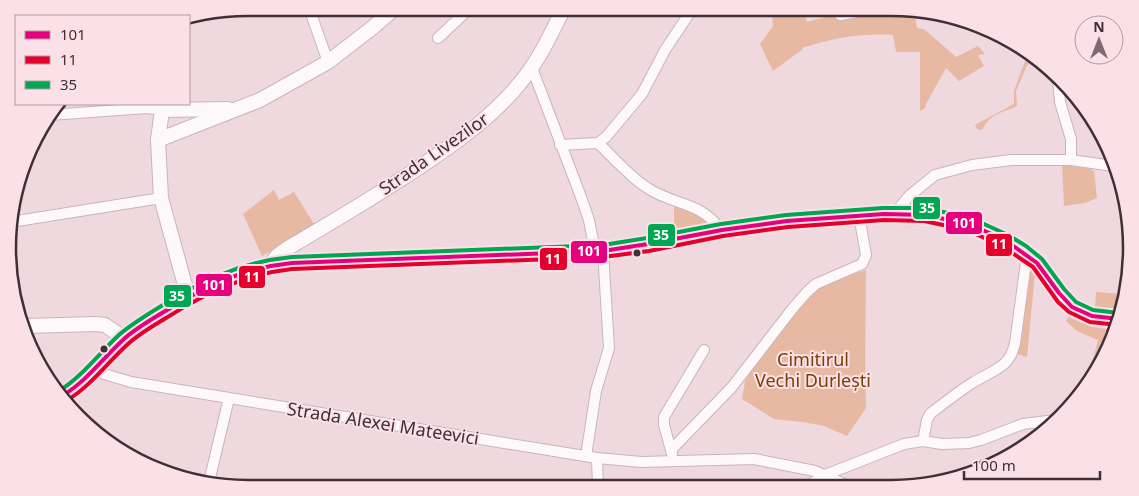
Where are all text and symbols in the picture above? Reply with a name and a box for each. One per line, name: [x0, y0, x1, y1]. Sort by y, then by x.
legend: [15, 15, 190, 105]
north arrow: [1074, 15, 1124, 65]
text: N: [1093, 17, 1105, 36]
text: 101: [60, 24, 86, 44]
text: 11: [60, 49, 77, 69]
text: 35: [60, 74, 77, 94]
street label: Strada Livezilor: [374, 106, 493, 200]
line badge: 35: [912, 196, 941, 220]
text: 35: [919, 198, 935, 217]
line badge: 101: [945, 211, 983, 235]
text: 101: [952, 213, 976, 232]
line badge: 35: [647, 223, 676, 247]
text: 35: [653, 225, 669, 244]
line badge: 11: [985, 233, 1013, 257]
text: 11: [991, 234, 1007, 253]
line badge: 101: [570, 240, 608, 264]
text: 101: [577, 241, 601, 260]
line badge: 11: [539, 247, 568, 271]
unlabelled marker: [632, 248, 642, 258]
text: 11: [545, 249, 561, 268]
line badge: 11: [238, 265, 266, 289]
text: 11: [244, 267, 260, 286]
line badge: 101: [195, 273, 233, 297]
text: 101: [202, 275, 226, 294]
line badge: 35: [163, 284, 192, 308]
text: 35: [169, 286, 185, 305]
unlabelled marker: [99, 344, 109, 354]
park label: Cimitirul Vechi Durlești: [755, 347, 871, 392]
street label: Strada Alexei Mateevici: [286, 396, 481, 450]
scale bar: [964, 448, 1100, 480]
text: 100 m: [972, 455, 1016, 475]

